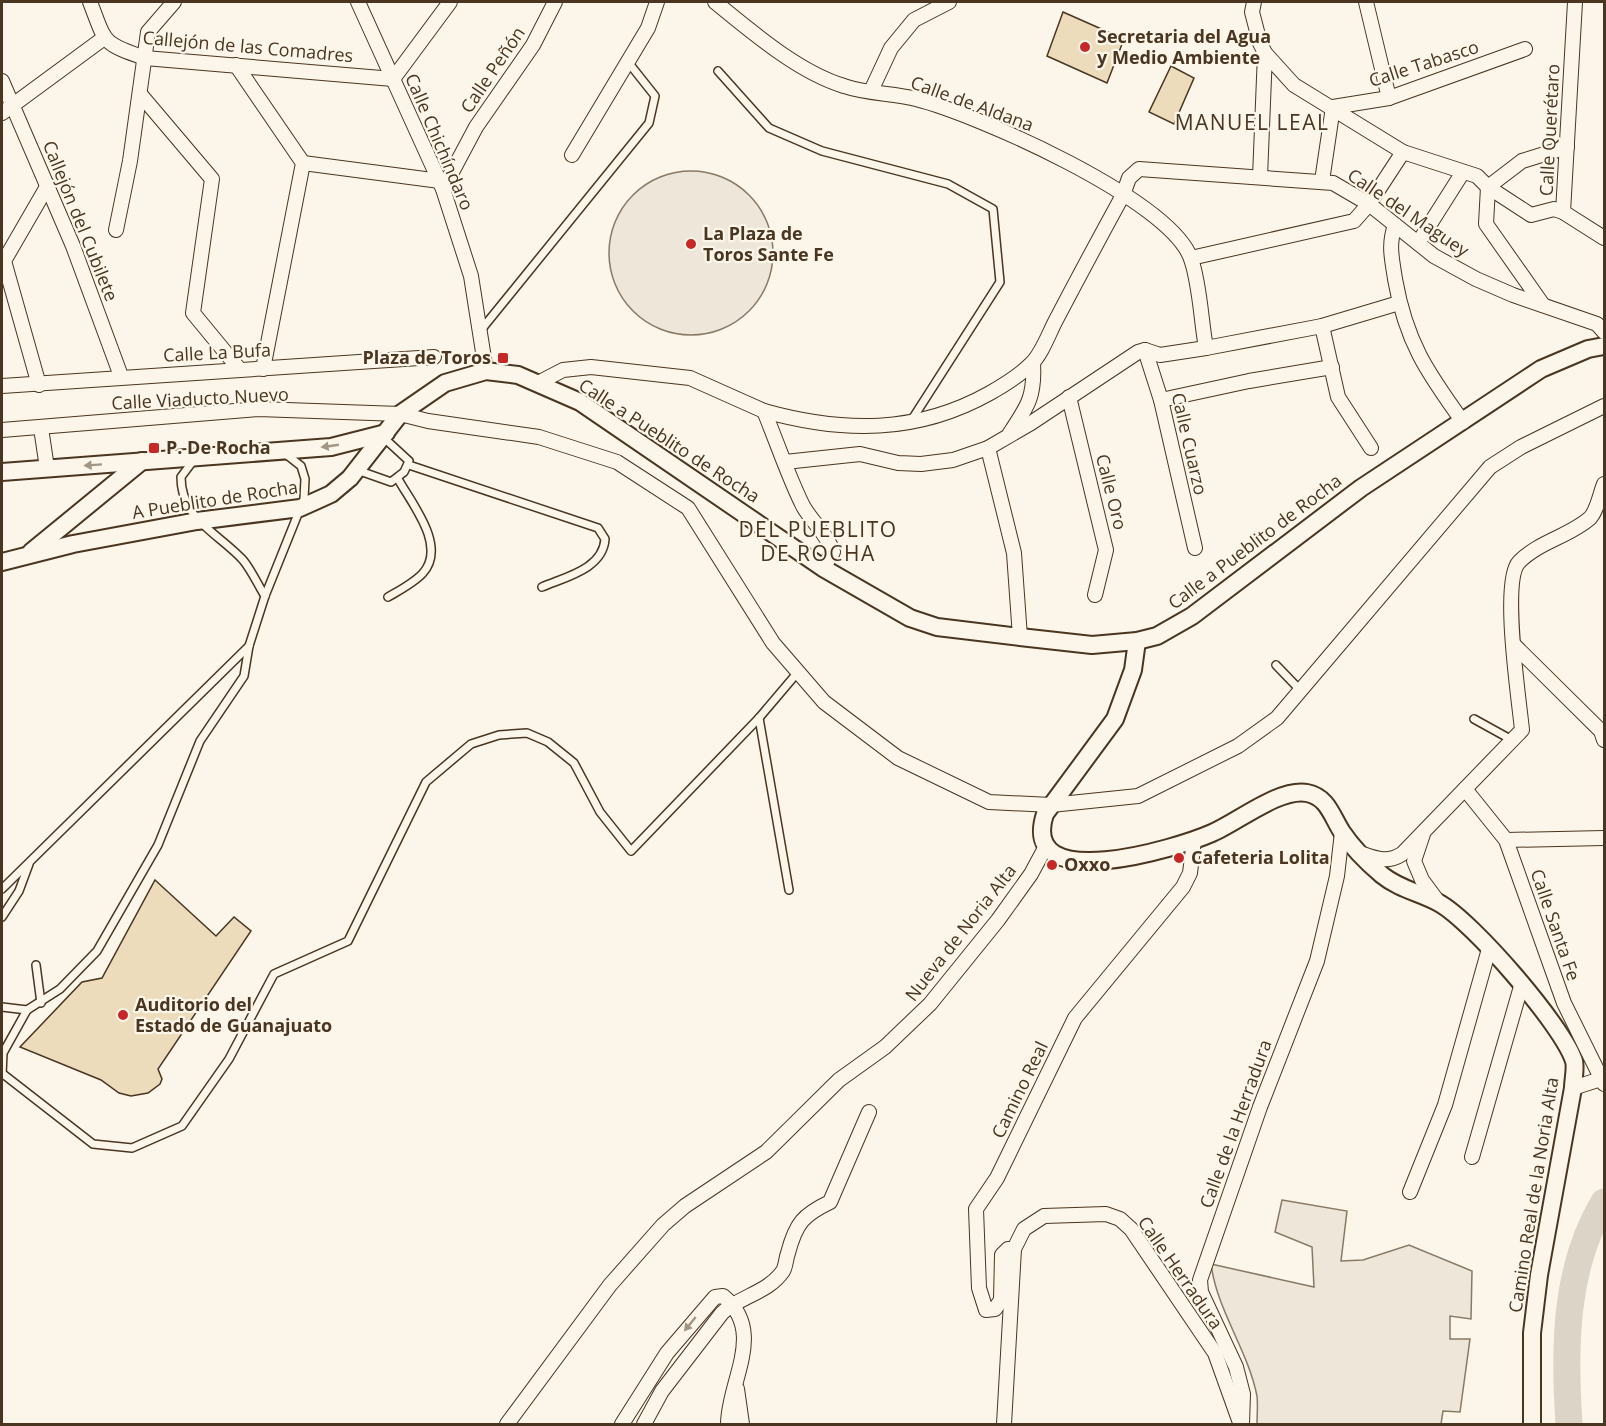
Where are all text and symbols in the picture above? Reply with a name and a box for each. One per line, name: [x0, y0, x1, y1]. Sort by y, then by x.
street label: Calle Peñón: [455, 22, 530, 117]
place label: Secretaria del Agua y Medio Ambiente: [1097, 24, 1271, 69]
street label: Callejón de las Comadres: [142, 25, 354, 67]
street label: Calle Tabasco: [1366, 34, 1482, 92]
marker: Secretaria del Agua y Medio Ambiente: [1078, 40, 1092, 54]
street label: Calle Querétaro: [1534, 63, 1564, 197]
street label: Calle Chichíndaro: [400, 69, 480, 214]
street label: Calle de Aldana: [908, 70, 1037, 136]
district label: MANUEL LEAL: [1175, 108, 1329, 136]
street label: Callejón del Cubilete: [38, 137, 124, 304]
street label: Calle del Maguey: [1343, 163, 1475, 262]
place label: La Plaza de Toros Sante Fe: [703, 221, 834, 266]
marker: La Plaza de Toros Sante Fe: [684, 237, 698, 251]
street label: Calle La Bufa: [162, 337, 272, 367]
place label: Plaza de Toros: [362, 345, 491, 369]
marker: Plaza de Toros: [496, 351, 510, 365]
street label: Calle a Pueblito de Rocha: [574, 373, 765, 508]
street label: Calle Viaducto Nuevo: [111, 381, 289, 415]
street label: Calle Cuarzo: [1167, 390, 1213, 497]
place label: P. De Rocha: [166, 435, 271, 459]
marker: P. De Rocha: [147, 441, 161, 455]
one-way arrow: [320, 442, 339, 451]
street label: Calle Oro: [1091, 451, 1133, 532]
one-way arrow: [84, 460, 103, 470]
street label: Calle a Pueblito de Rocha: [1163, 468, 1346, 614]
street label: A Pueblito de Rocha: [130, 474, 299, 524]
district label: DEL PUEBLITO DE ROCHA: [738, 515, 898, 567]
place label: Cafeteria Lolita: [1191, 845, 1330, 869]
marker: Cafeteria Lolita: [1172, 851, 1186, 865]
place label: Oxxo: [1064, 852, 1110, 876]
marker: Oxxo: [1045, 858, 1059, 872]
street label: Nueva de Noria Alta: [899, 859, 1021, 1006]
street label: Calle Santa Fe: [1526, 866, 1586, 984]
place label: Auditorio del Estado de Guanajuato: [135, 992, 332, 1037]
marker: Auditorio del Estado de Guanajuato: [116, 1008, 130, 1022]
street label: Calle de la Herradura: [1193, 1036, 1277, 1211]
street label: Camino Real: [985, 1037, 1053, 1142]
street label: Camino Real de la Noria Alta: [1503, 1076, 1563, 1314]
street label: Calle Herradura: [1133, 1211, 1229, 1334]
one-way arrow: [685, 1317, 697, 1332]

